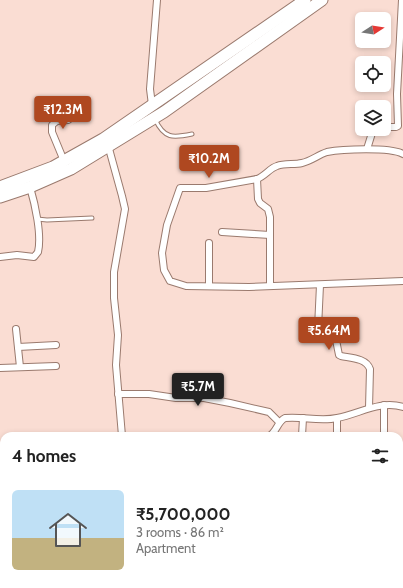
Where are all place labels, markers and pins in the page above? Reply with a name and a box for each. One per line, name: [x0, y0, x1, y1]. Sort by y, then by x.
pin: ₹12.3M: [30, 96, 96, 130]
pin: ₹10.2M: [176, 145, 242, 179]
pin: ₹5.64M: [296, 317, 362, 351]
pin: ₹5.7M: [170, 373, 226, 407]

